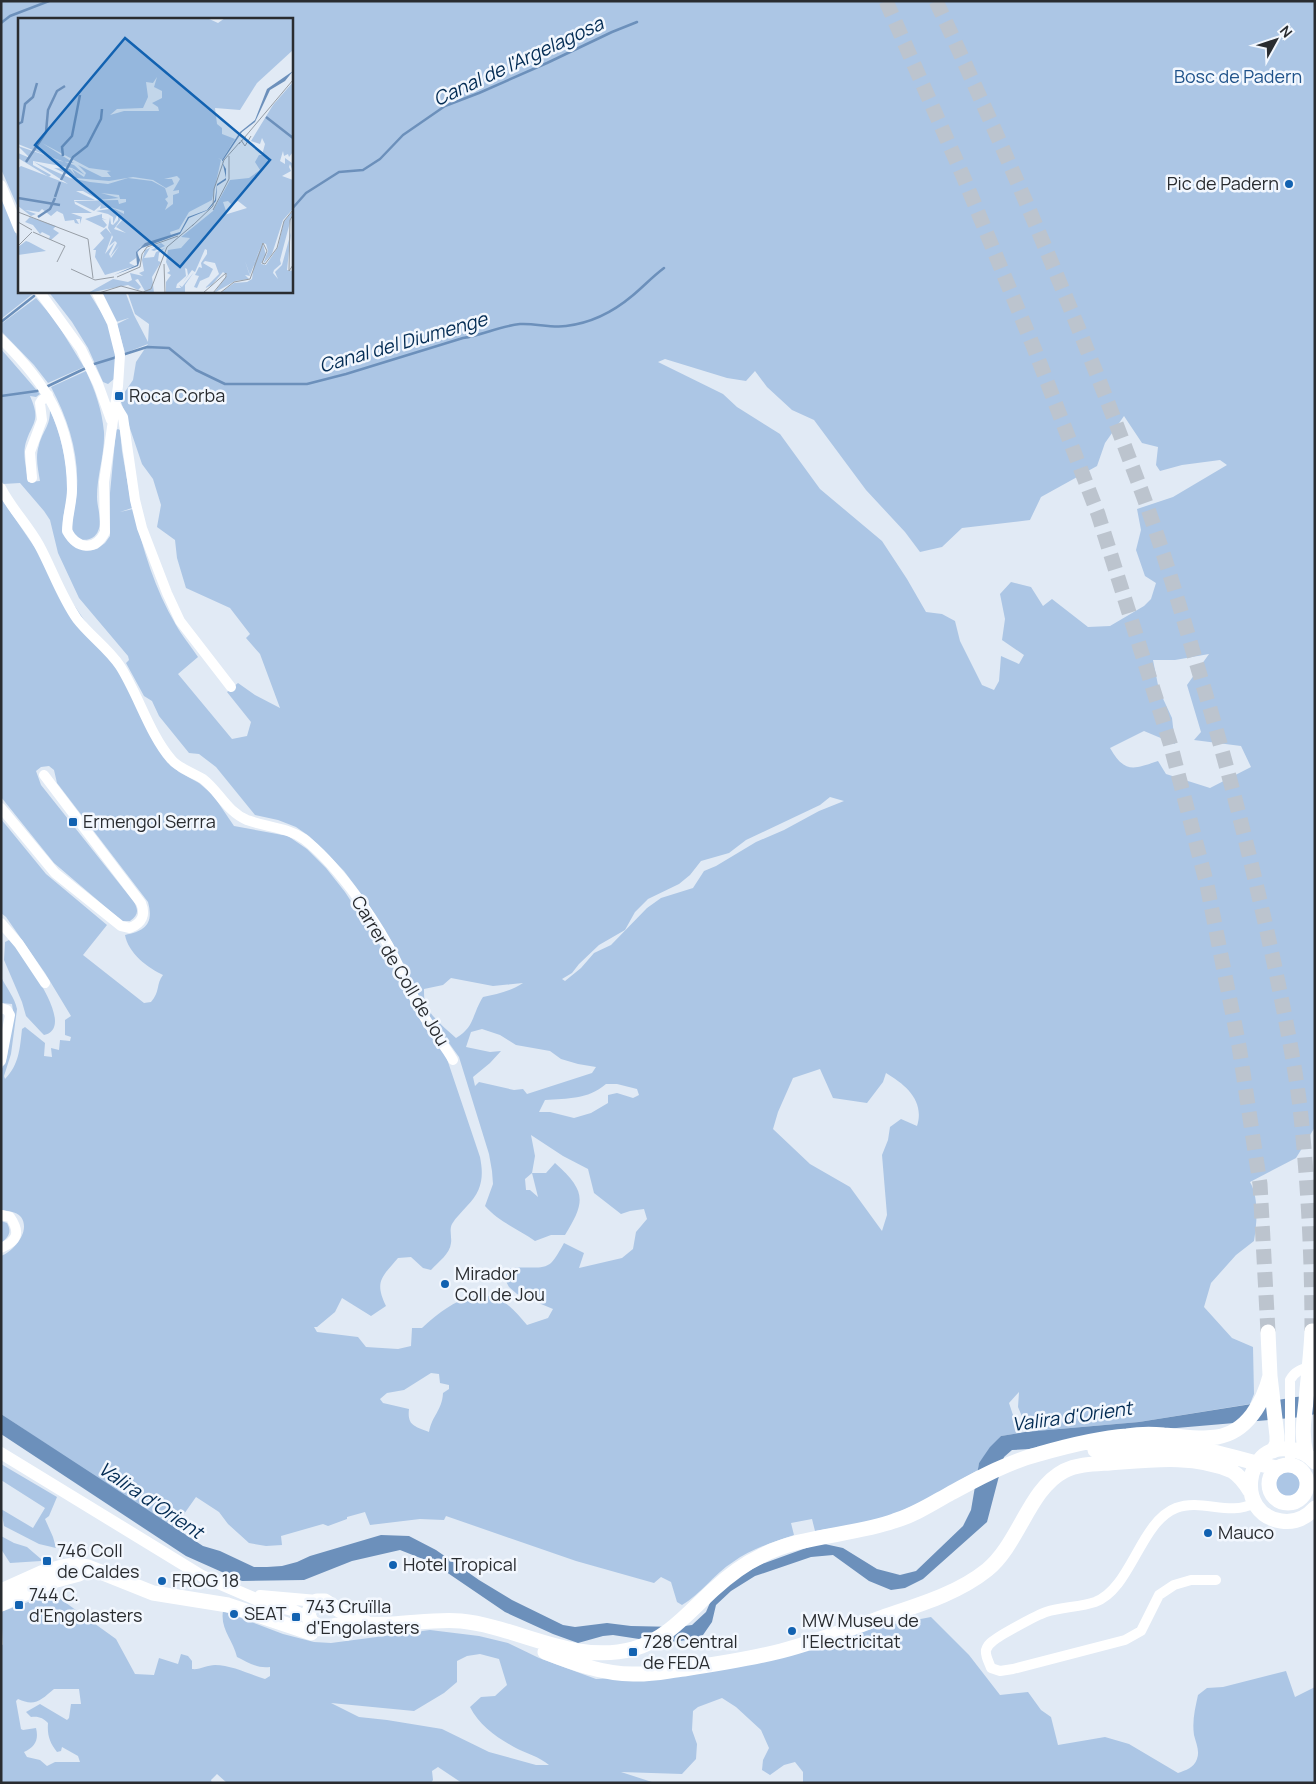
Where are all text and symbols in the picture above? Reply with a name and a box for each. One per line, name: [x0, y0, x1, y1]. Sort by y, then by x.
water label: Canal de l'Argelagosa: [429, 10, 609, 112]
north arrow: [1251, 15, 1301, 65]
inset map: [18, 18, 292, 292]
text: N: [1276, 21, 1297, 41]
park label: Bosc de Padern: [1174, 64, 1302, 88]
place label: Pic de Padern: [1167, 171, 1279, 195]
marker: Pic de Padern: [1283, 178, 1295, 190]
water label: Canal del Diumenge: [316, 305, 492, 378]
place label: Roca Corba: [129, 383, 225, 407]
marker: Roca Corba: [113, 390, 125, 402]
place label: Ermengol Serrra: [83, 809, 216, 833]
marker: Ermengol Serrra: [67, 816, 79, 828]
street label: Carrer de Coll de Jou: [347, 891, 455, 1050]
place label: Mirador Coll de Jou: [455, 1261, 545, 1306]
marker: Mirador Coll de Jou: [439, 1278, 451, 1290]
water label: Valira d'Orient: [1010, 1394, 1136, 1437]
water label: Valira d'Orient: [94, 1455, 210, 1546]
place label: Mauco: [1218, 1520, 1274, 1544]
marker: Mauco: [1202, 1527, 1214, 1539]
place label: 746 Coll de Caldes: [57, 1538, 140, 1583]
place label: Hotel Tropical: [403, 1552, 517, 1576]
marker: 746 Coll de Caldes: [41, 1555, 53, 1567]
marker: Hotel Tropical: [387, 1559, 399, 1571]
place label: FROG 18: [172, 1568, 239, 1592]
marker: FROG 18: [156, 1575, 168, 1587]
place label: 744 C. d'Engolasters: [29, 1582, 142, 1627]
place label: 743 Cruïlla d'Engolasters: [306, 1594, 419, 1639]
marker: 744 C. d'Engolasters: [13, 1599, 25, 1611]
place label: SEAT: [244, 1601, 287, 1625]
marker: SEAT: [228, 1608, 240, 1620]
place label: MW Museu de l'Electricitat: [802, 1608, 919, 1653]
marker: 743 Cruïlla d'Engolasters: [290, 1611, 302, 1623]
marker: MW Museu de l'Electricitat: [786, 1625, 798, 1637]
place label: 728 Central de FEDA: [643, 1629, 738, 1674]
marker: 728 Central de FEDA: [627, 1646, 639, 1658]

